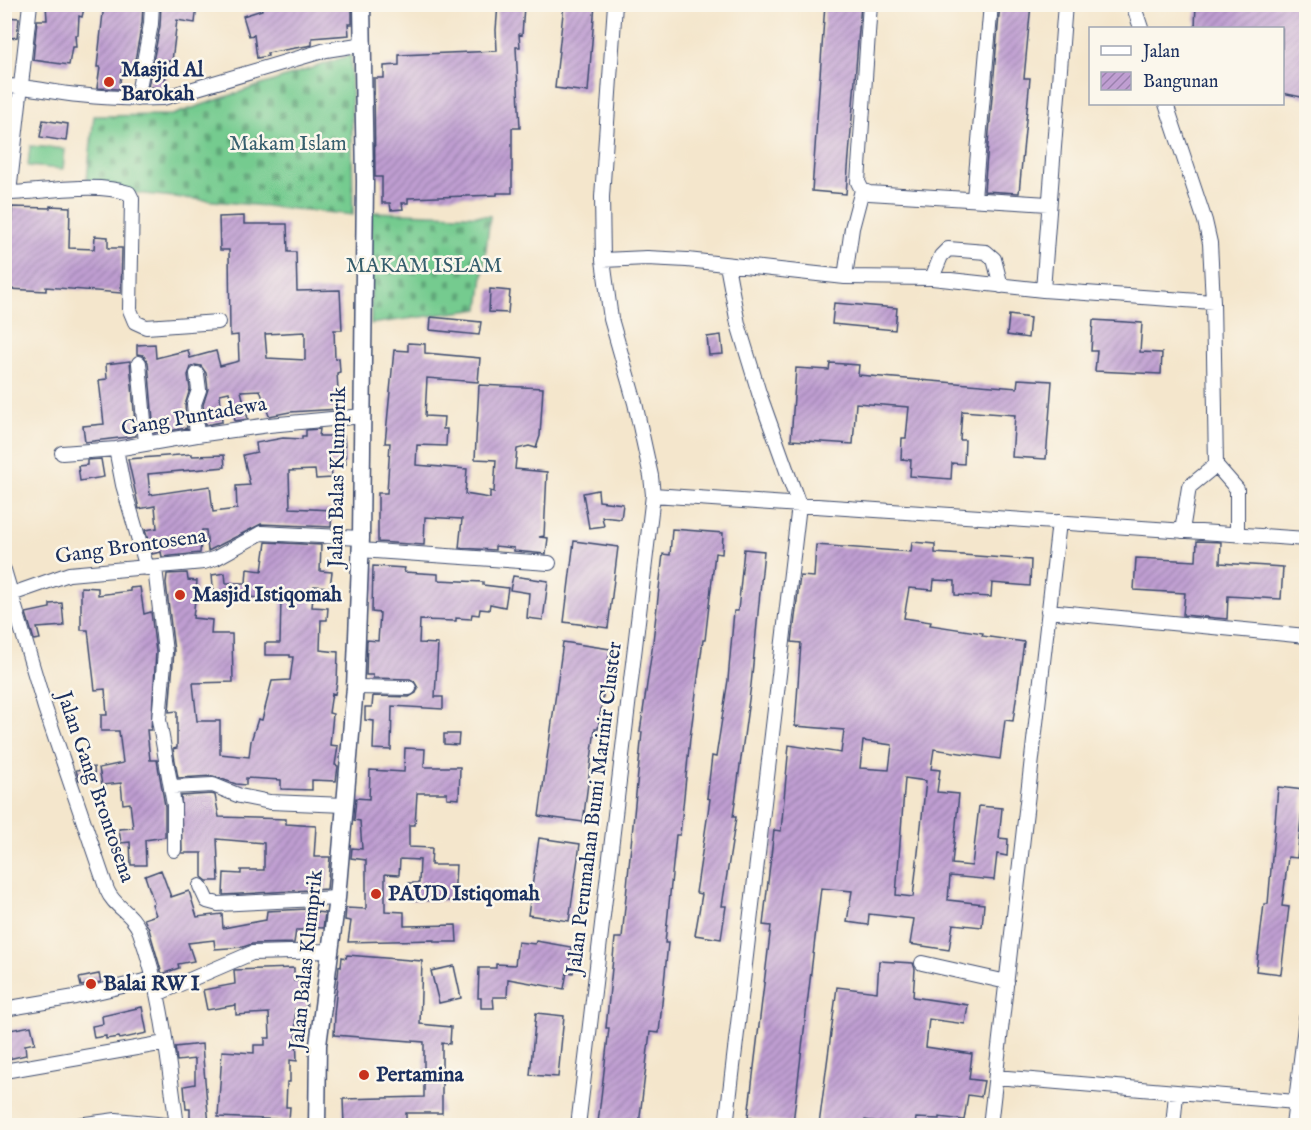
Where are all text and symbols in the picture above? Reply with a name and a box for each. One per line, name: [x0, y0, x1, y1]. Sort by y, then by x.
legend: [1089, 27, 1284, 105]
text: Jalan: [1141, 41, 1180, 64]
place label: Masjid Al Barokah: [121, 57, 205, 108]
text: Bangunan: [1143, 71, 1219, 94]
marker: Masjid Al Barokah: [102, 75, 116, 89]
park label: Makam Islam: [229, 131, 347, 158]
park label: MAKAM ISLAM: [346, 253, 502, 280]
street label: Jalan Balas Klumprik: [323, 385, 353, 570]
street label: Gang Puntadewa: [119, 391, 270, 443]
street label: Gang Brontosena: [54, 523, 209, 571]
place label: Masjid Istiqomah: [192, 582, 343, 609]
marker: Masjid Istiqomah: [173, 588, 187, 602]
street label: Jalan Perumahan Bumi Marinir Cluster: [561, 640, 629, 978]
street label: Jalan Gang Brontosena: [49, 686, 141, 887]
street label: Jalan Balas Klumprik: [284, 868, 330, 1054]
place label: PAUD Istiqomah: [388, 881, 540, 908]
marker: PAUD Istiqomah: [369, 887, 383, 901]
place label: Balai RW I: [103, 971, 200, 998]
marker: Balai RW I: [84, 977, 98, 991]
place label: Pertamina: [376, 1062, 465, 1089]
marker: Pertamina: [357, 1068, 371, 1082]

